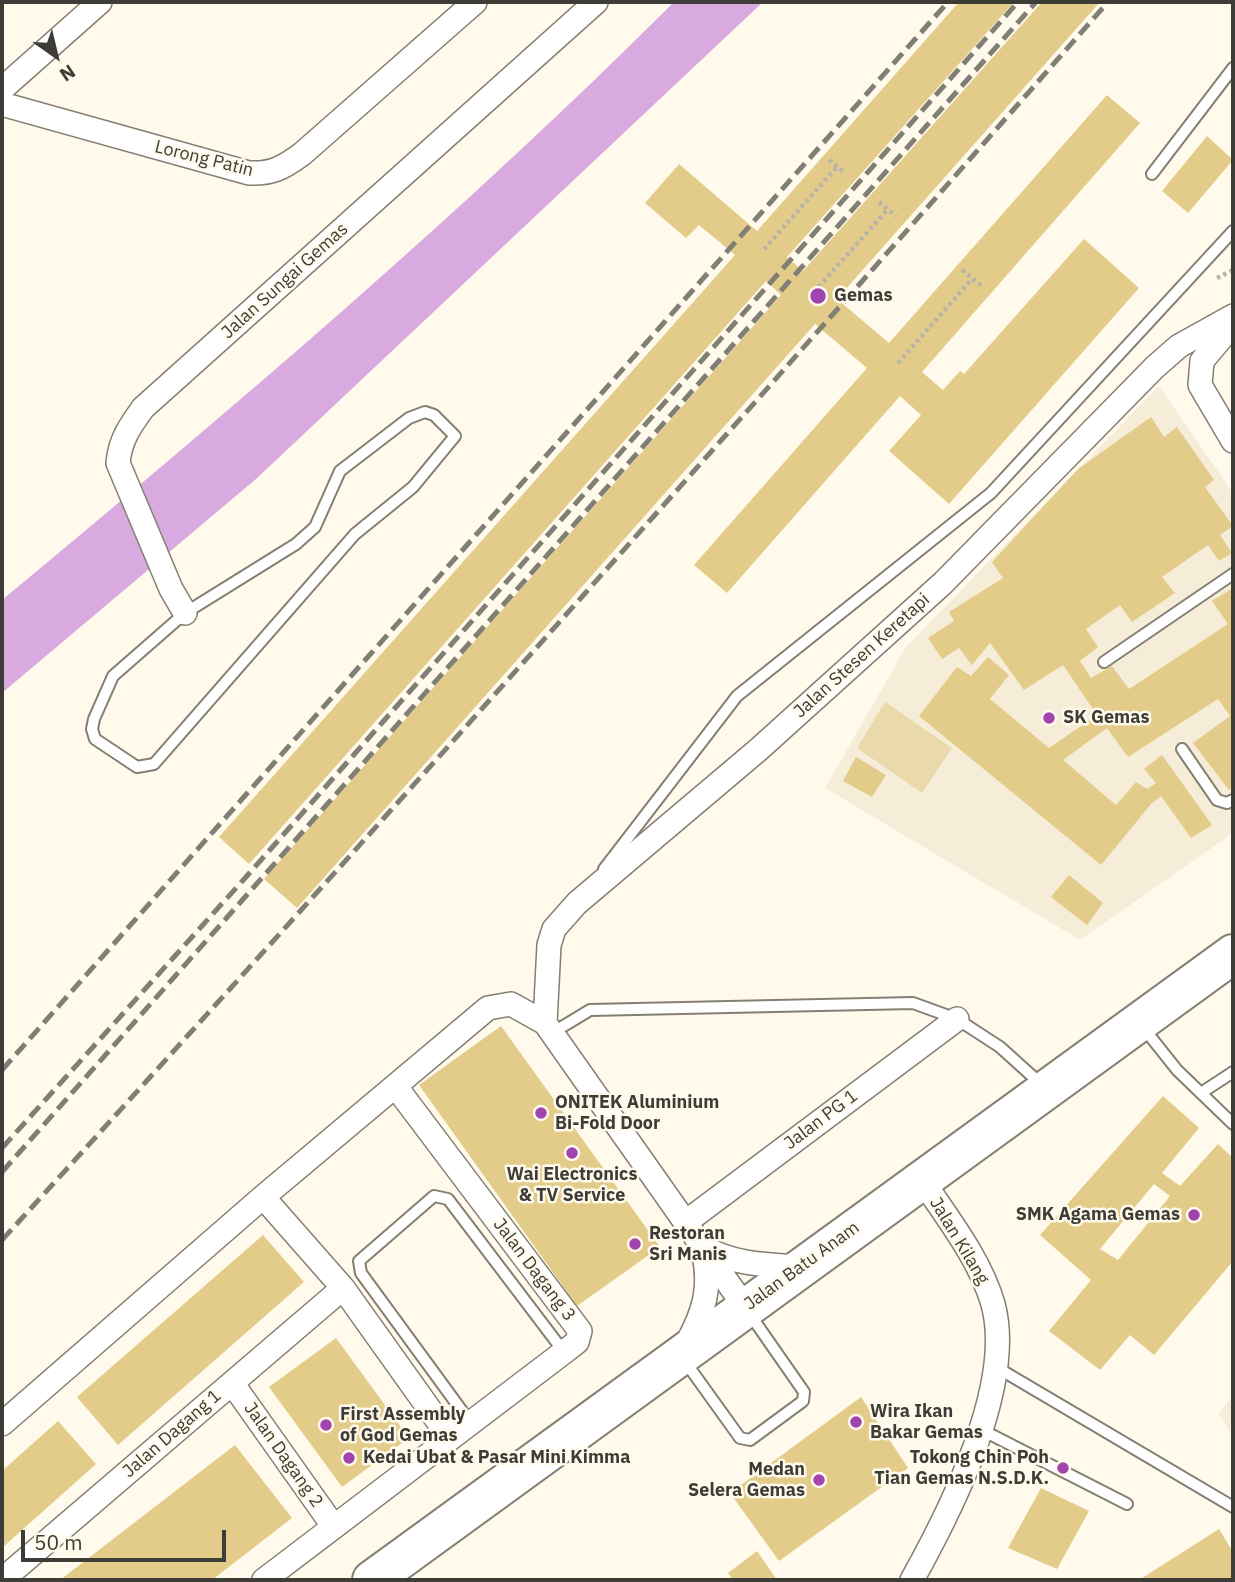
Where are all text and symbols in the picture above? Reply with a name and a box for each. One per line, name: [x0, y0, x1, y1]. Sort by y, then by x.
north arrow: [21, 21, 91, 91]
text: N: [55, 60, 80, 87]
street label: Lorong Patin: [152, 136, 256, 182]
street label: Jalan Sungai Gemas: [217, 218, 353, 344]
place label: Gemas: [834, 285, 892, 307]
marker: Gemas: [808, 286, 828, 306]
street label: Jalan Stesen Keretapi: [790, 589, 934, 723]
place label: SK Gemas: [1063, 707, 1149, 729]
marker: SK Gemas: [1041, 710, 1057, 726]
street label: Jalan PG 1: [780, 1085, 862, 1155]
place label: ONITEK Aluminium Bi-Fold Door: [555, 1092, 719, 1134]
marker: ONITEK Aluminium Bi-Fold Door: [533, 1105, 549, 1121]
marker: Wai Electronics & TV Service: [564, 1145, 580, 1161]
place label: Wai Electronics & TV Service: [507, 1164, 637, 1206]
street label: Jalan Kilang: [925, 1193, 993, 1289]
place label: SMK Agama Gemas: [1016, 1204, 1180, 1226]
marker: SMK Agama Gemas: [1186, 1207, 1202, 1223]
street label: Jalan Dagang 3: [488, 1214, 580, 1326]
street label: Jalan Batu Anam: [740, 1217, 864, 1315]
place label: Restoran Sri Manis: [649, 1223, 727, 1266]
marker: Restoran Sri Manis: [627, 1236, 643, 1252]
street label: Jalan Dagang 1: [118, 1385, 226, 1483]
street label: Jalan Dagang 2: [239, 1398, 327, 1512]
place label: Wira Ikan Bakar Gemas: [870, 1401, 983, 1444]
place label: First Assembly of God Gemas: [340, 1404, 465, 1446]
marker: Wira Ikan Bakar Gemas: [848, 1414, 864, 1430]
marker: First Assembly of God Gemas: [318, 1417, 334, 1433]
place label: Kedai Ubat & Pasar Mini Kimma: [363, 1447, 630, 1469]
place label: Tokong Chin Poh Tian Gemas N.S.D.K.: [874, 1447, 1049, 1490]
marker: Kedai Ubat & Pasar Mini Kimma: [341, 1450, 357, 1466]
place label: Medan Selera Gemas: [688, 1459, 805, 1502]
marker: Tokong Chin Poh Tian Gemas N.S.D.K.: [1055, 1460, 1071, 1476]
marker: Medan Selera Gemas: [811, 1472, 827, 1488]
scale bar: [24, 1516, 229, 1560]
text: 50 m: [34, 1528, 83, 1556]

